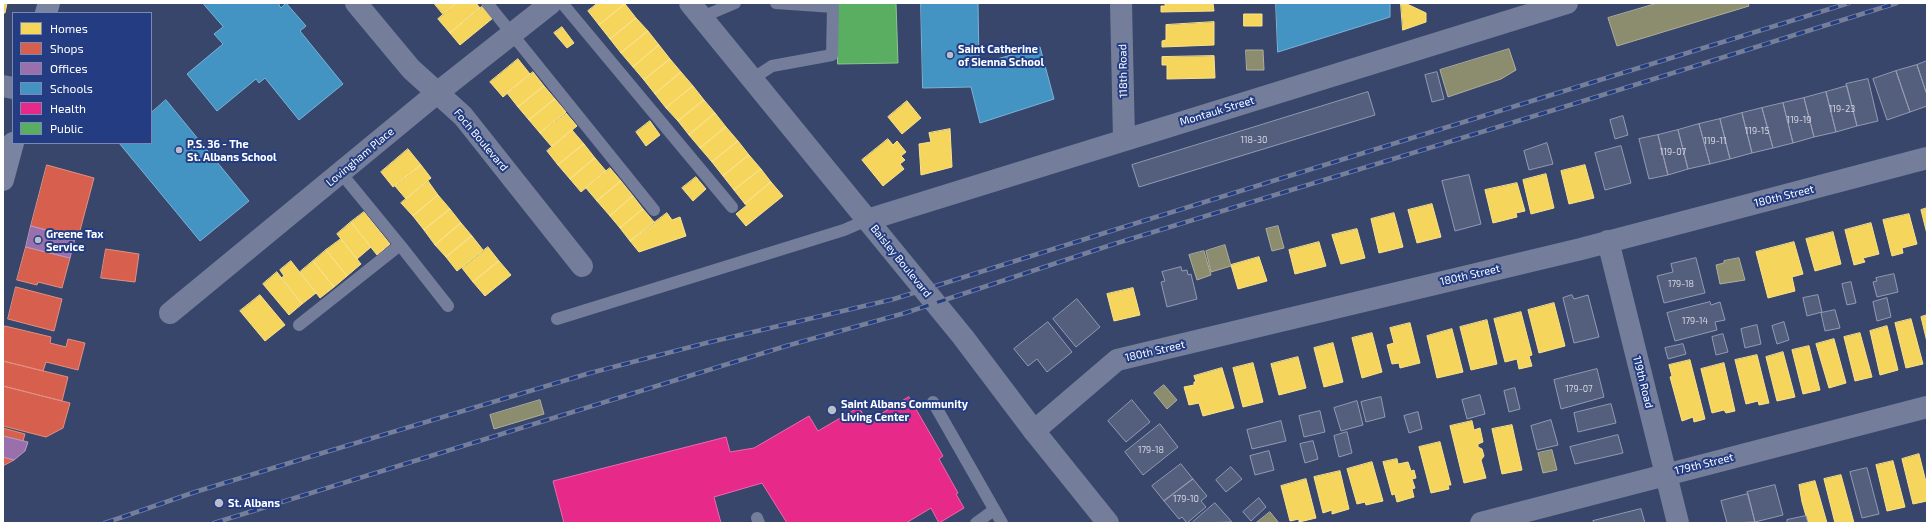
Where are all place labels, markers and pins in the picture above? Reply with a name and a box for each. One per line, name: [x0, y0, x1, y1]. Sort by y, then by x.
place label: Saint Catherine of Sienna School: [958, 42, 1044, 68]
marker: Saint Catherine of Sienna School: [945, 50, 955, 60]
place label: P.S. 36 - The St. Albans School: [187, 137, 277, 163]
marker: P.S. 36 - The St. Albans School: [174, 145, 184, 155]
place label: Greene Tax Service: [46, 227, 103, 253]
marker: Greene Tax Service: [33, 235, 43, 245]
place label: Saint Albans Community Living Center: [841, 397, 968, 423]
marker: Saint Albans Community Living Center: [826, 404, 838, 416]
place label: St. Albans: [228, 496, 280, 510]
marker: St. Albans: [213, 497, 225, 509]

